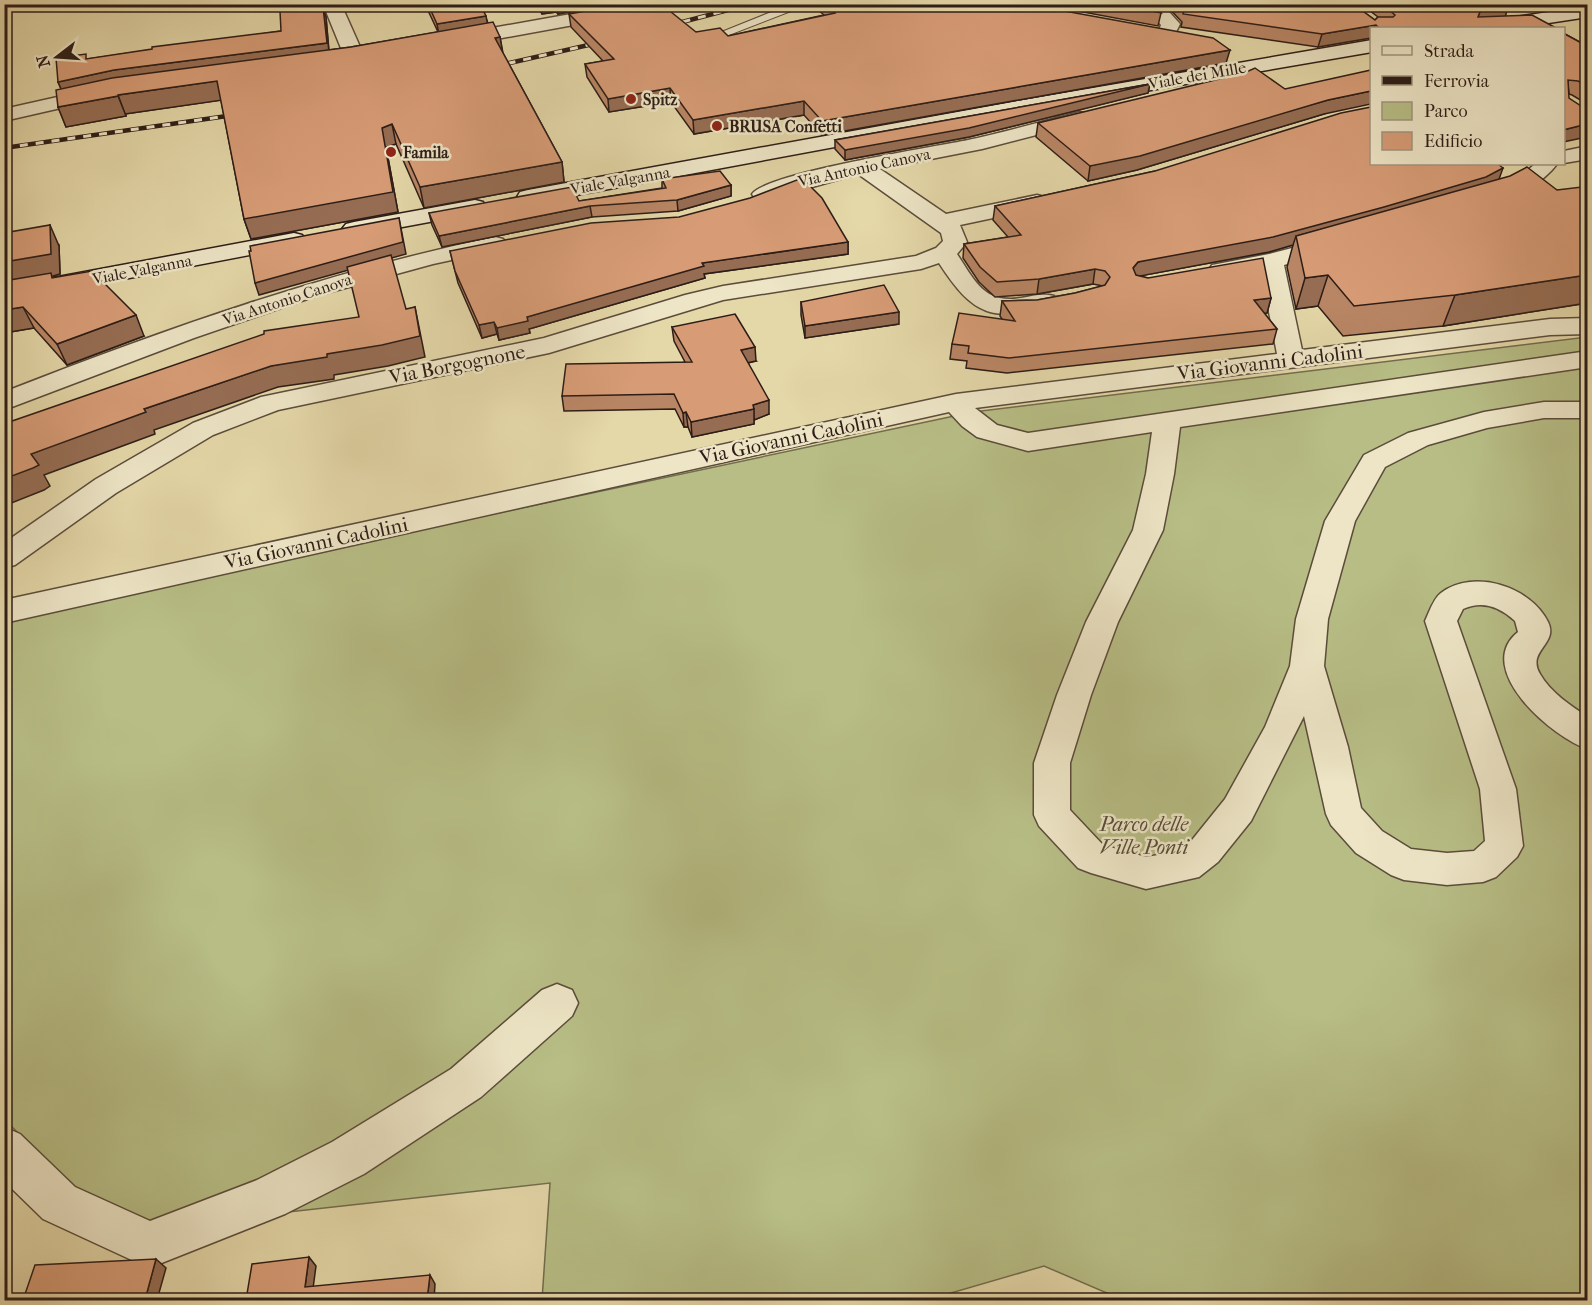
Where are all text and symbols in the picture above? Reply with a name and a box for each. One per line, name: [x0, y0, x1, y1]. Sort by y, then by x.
north arrow: [27, 27, 87, 87]
legend: [1370, 27, 1565, 165]
text: Strada: [1424, 41, 1475, 62]
text: N: [32, 52, 54, 70]
street label: Viale dei Mille: [1146, 58, 1248, 94]
text: Ferrovia: [1424, 71, 1490, 92]
place label: Spitz: [643, 90, 678, 110]
marker: Spitz: [624, 92, 638, 106]
text: Parco: [1424, 101, 1468, 122]
place label: BRUSA Confetti: [729, 117, 842, 136]
marker: BRUSA Confetti: [710, 119, 724, 133]
text: Edificio: [1424, 131, 1482, 152]
place label: Famila: [402, 143, 449, 162]
street label: Via Antonio Canova: [795, 144, 933, 191]
marker: Famila: [384, 145, 398, 159]
street label: Viale Valganna: [568, 162, 672, 199]
street label: Viale Valganna: [90, 250, 194, 289]
street label: Via Antonio Canova: [219, 269, 355, 330]
street label: Via Borgognone: [386, 340, 527, 389]
street label: Via Giovanni Cadolini: [1175, 340, 1364, 385]
street label: Via Giovanni Cadolini: [696, 408, 885, 469]
street label: Via Giovanni Cadolini: [221, 513, 410, 574]
park label: Parco delle Ville Ponti: [1099, 813, 1189, 859]

